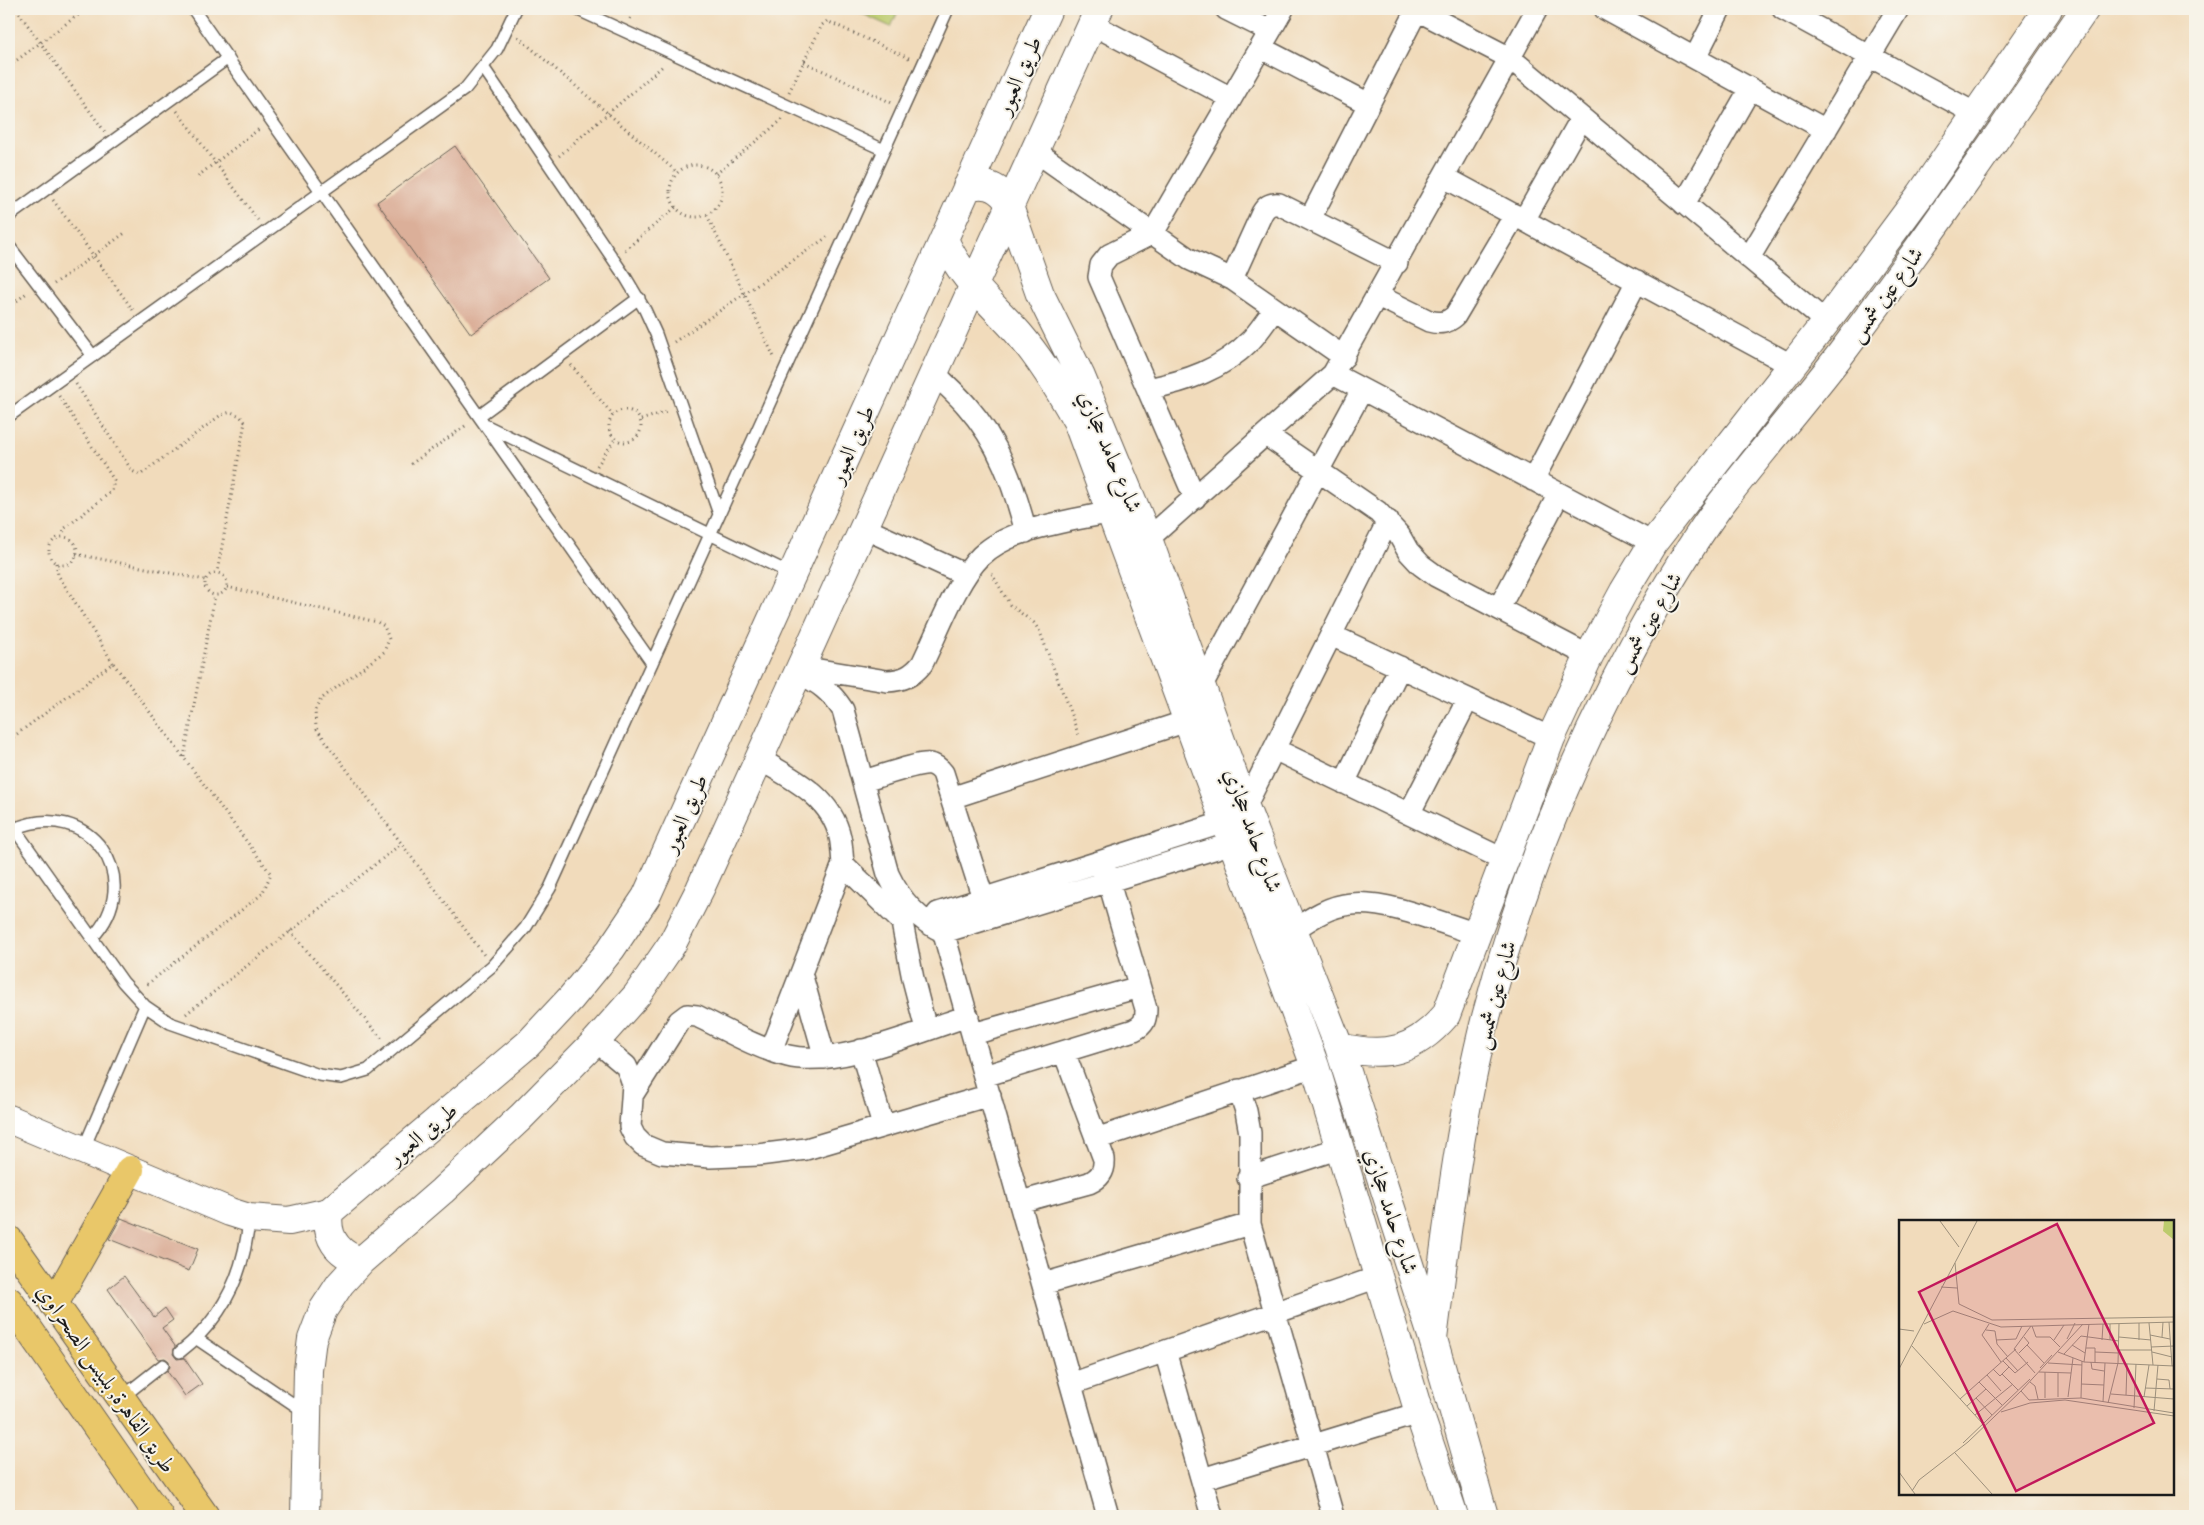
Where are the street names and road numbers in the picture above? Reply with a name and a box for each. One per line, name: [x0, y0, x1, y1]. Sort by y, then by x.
street label: طريق العبور: [988, 31, 1049, 121]
street label: شارع عين شمس: [1841, 241, 1933, 350]
street label: شارع حامد حجازي: [1068, 385, 1149, 518]
street label: طريق العبور: [821, 400, 882, 490]
street label: شارع عين شمس: [1608, 567, 1692, 680]
street label: شارع حامد حجازي: [1214, 764, 1289, 898]
street label: طريق العبور: [654, 769, 715, 859]
street label: شارع عين شمس: [1466, 938, 1527, 1054]
street label: طريق العبور: [380, 1096, 463, 1172]
street label: شارع حامد حجازي: [1354, 1145, 1425, 1279]
street label: طريق القاهرة, بلبيس الصحراوي: [28, 1278, 183, 1480]

